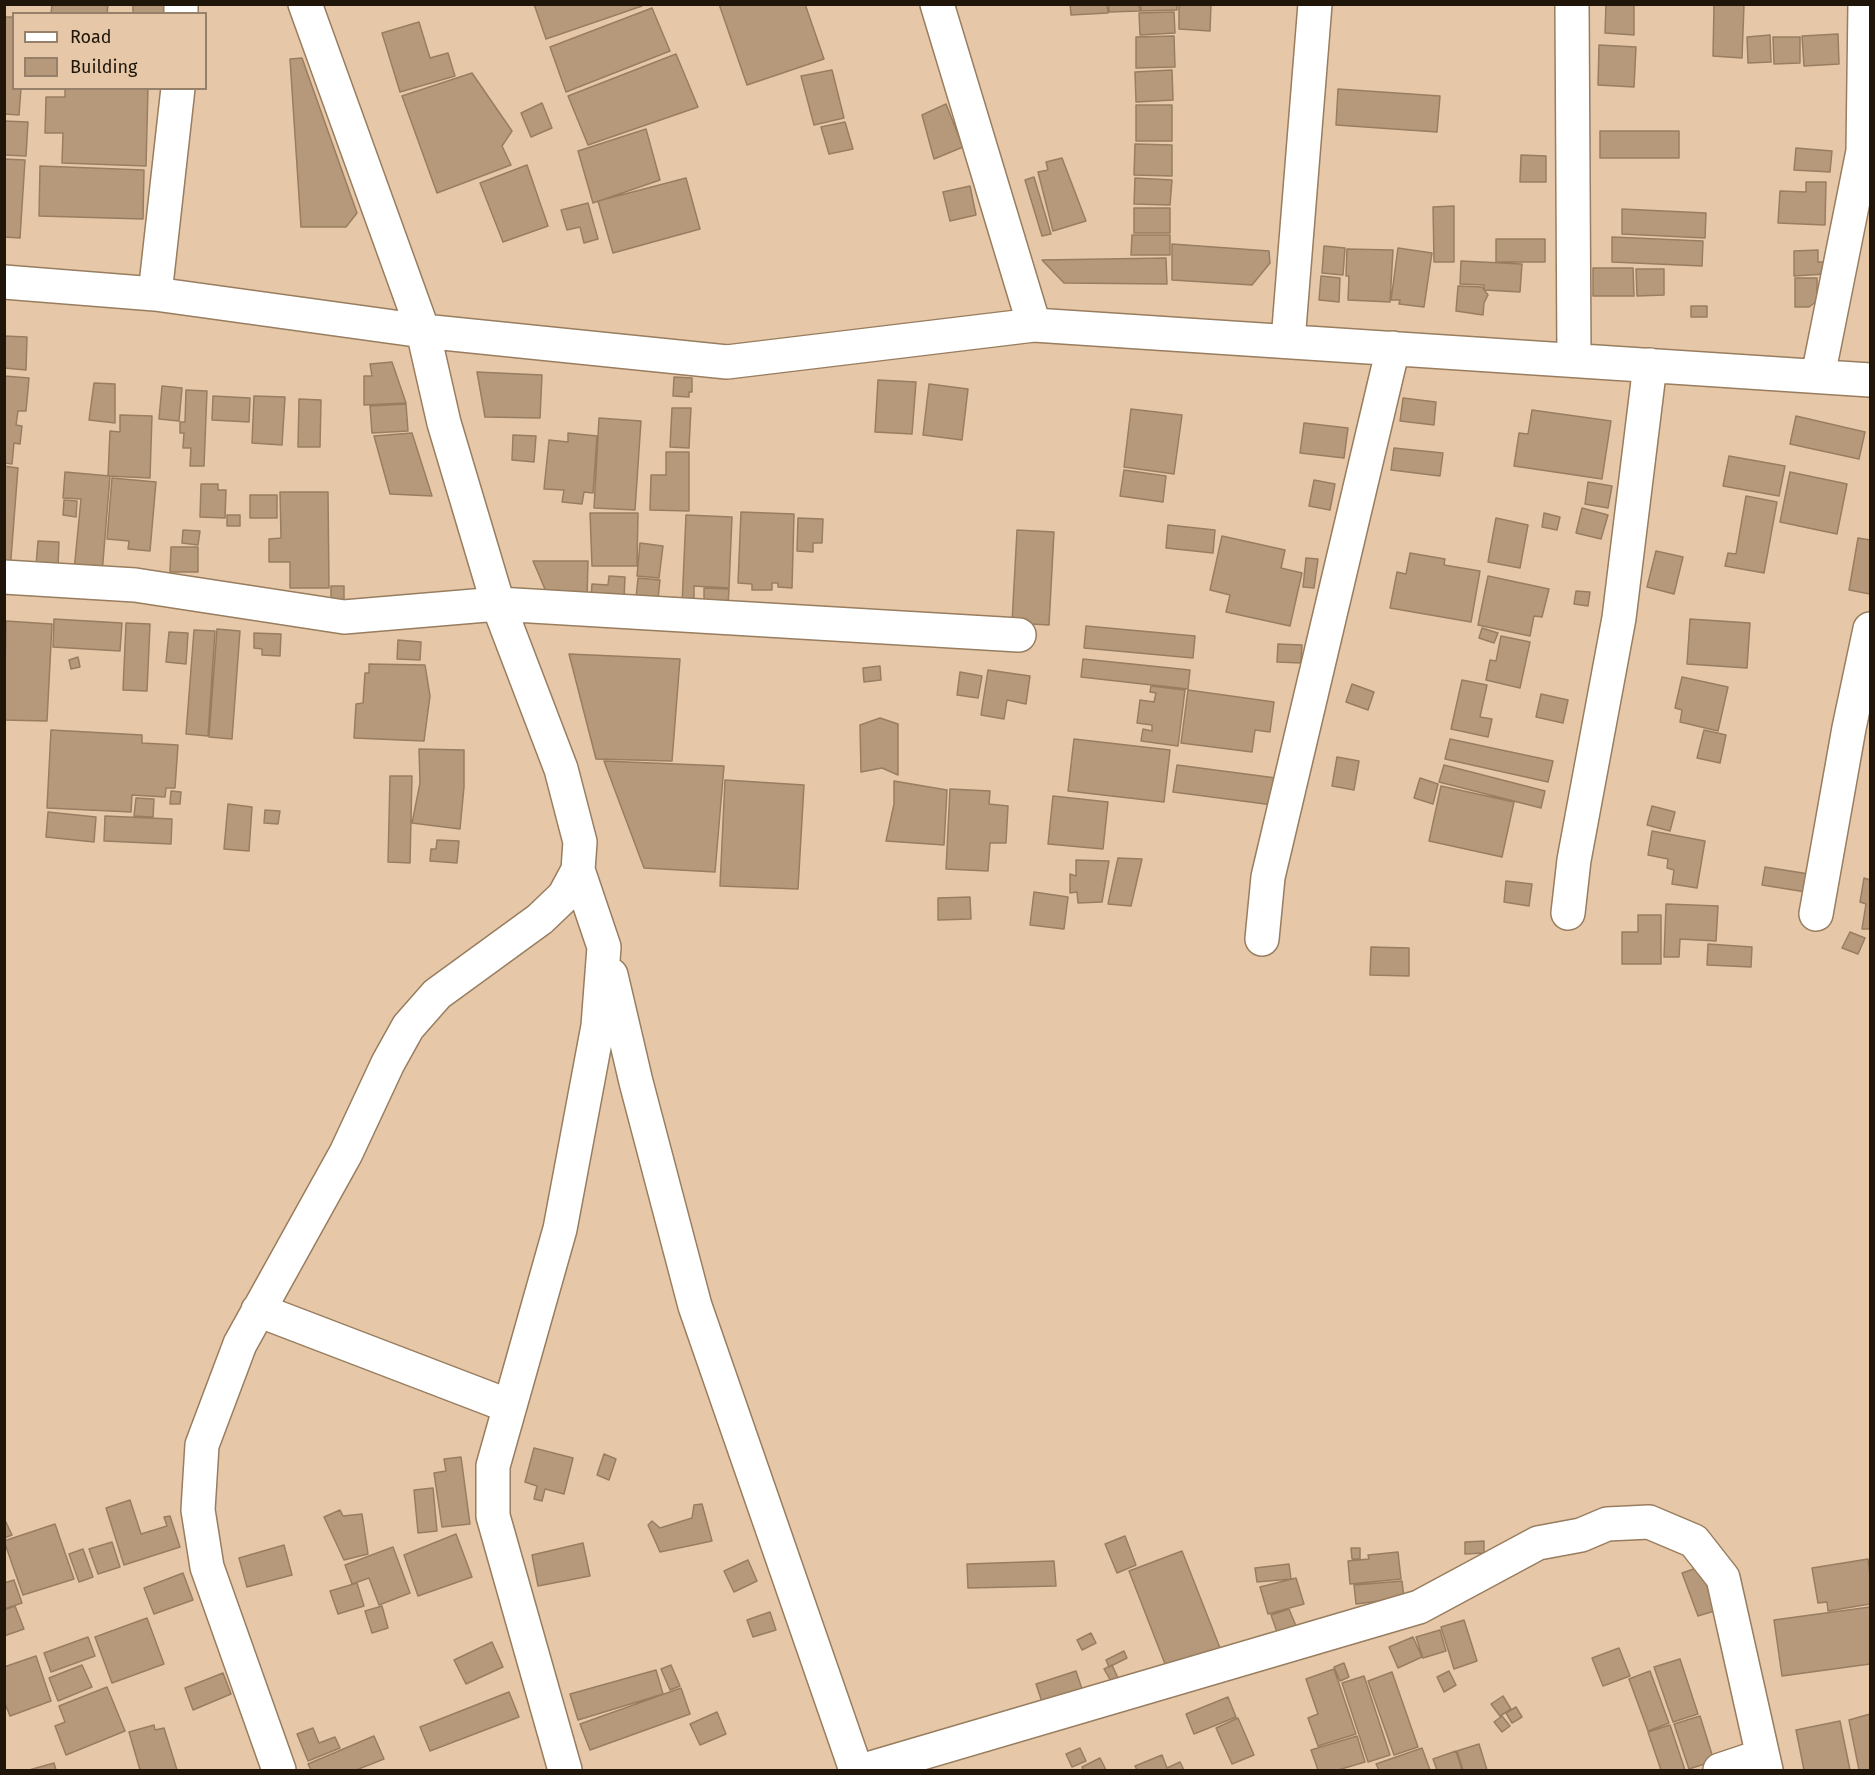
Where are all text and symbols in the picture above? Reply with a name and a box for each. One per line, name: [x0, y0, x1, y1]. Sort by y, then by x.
legend: [12, 12, 207, 90]
text: Road: [70, 26, 112, 48]
text: Building: [70, 56, 137, 78]

